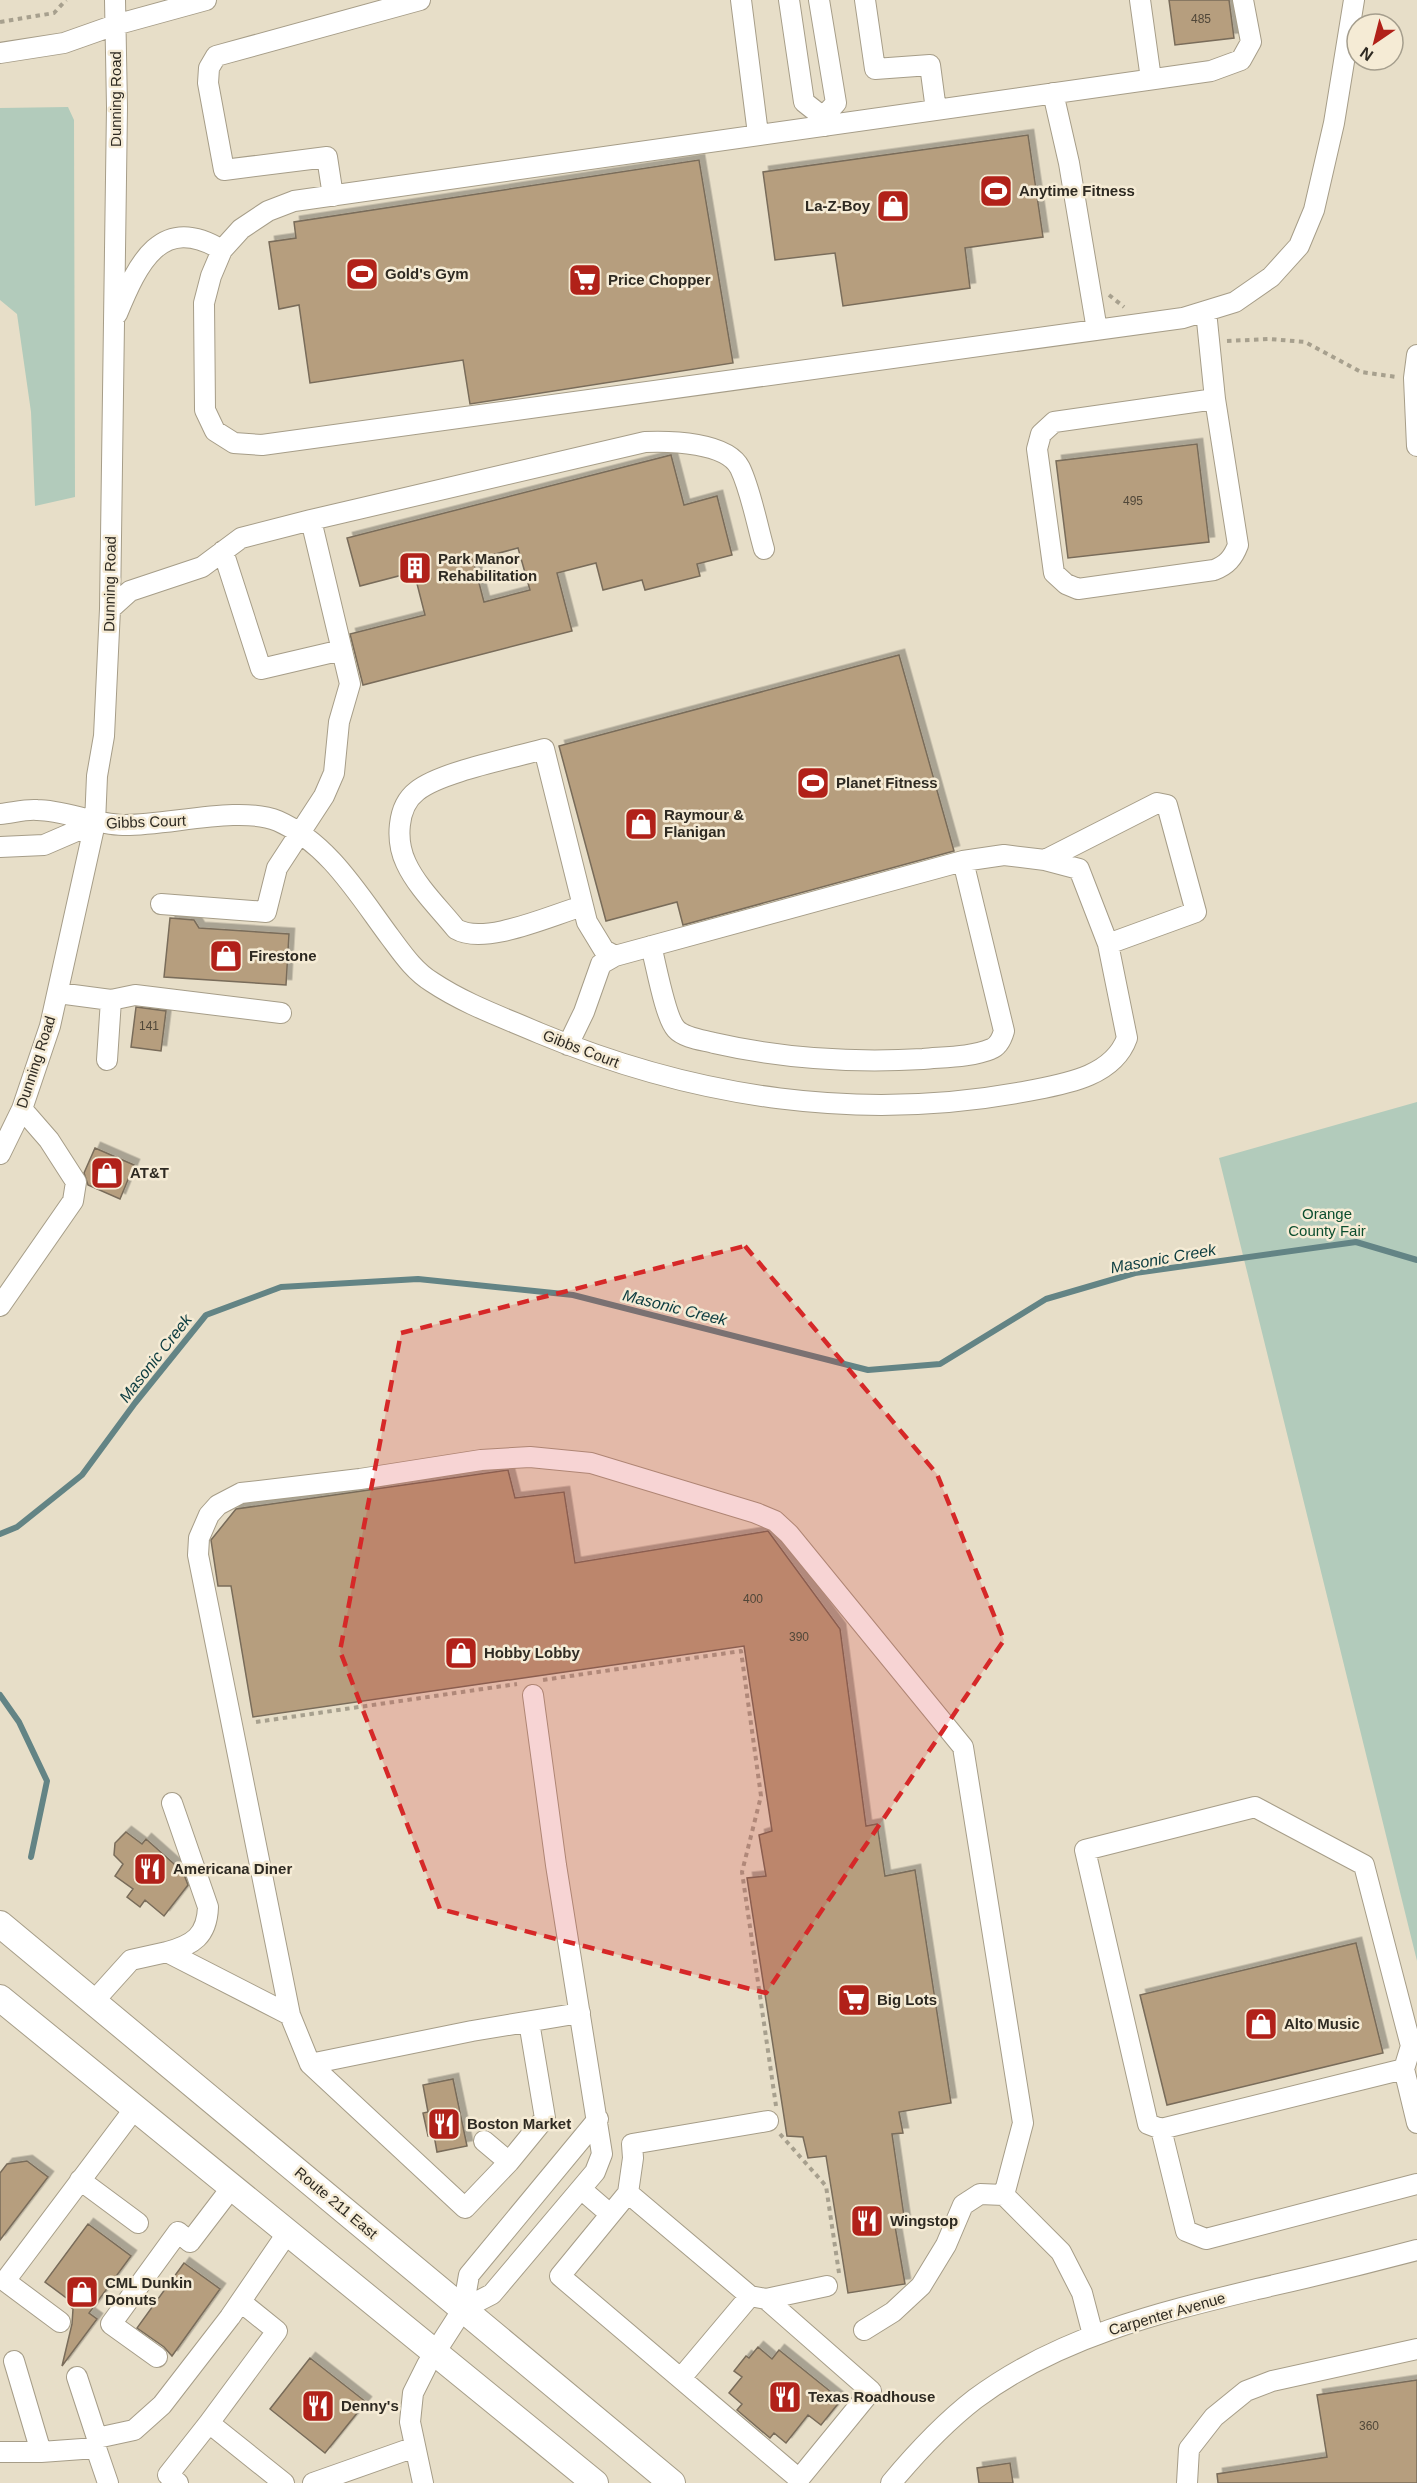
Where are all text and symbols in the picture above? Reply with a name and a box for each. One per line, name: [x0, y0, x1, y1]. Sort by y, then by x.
house number: 485: [1191, 12, 1211, 26]
north arrow: [1345, 12, 1405, 72]
text: N: [1357, 44, 1376, 64]
street label: Dunning Road: [107, 51, 124, 147]
sports icon: Anytime Fitness: [978, 173, 1014, 209]
place label: Anytime Fitness: [1019, 182, 1135, 199]
shop icon: La-Z-Boy: [875, 188, 911, 224]
place label: La-Z-Boy: [805, 197, 871, 214]
sports icon: Gold's Gym: [344, 256, 380, 292]
supermarket icon: Price Chopper: [567, 262, 603, 298]
place label: Gold's Gym: [385, 265, 469, 282]
place label: Price Chopper: [608, 271, 711, 288]
house number: 495: [1123, 494, 1143, 508]
street label: Dunning Road: [100, 536, 119, 632]
building icon: Park Manor Rehabilitation: [397, 550, 433, 586]
place label: Park Manor Rehabilitation: [438, 550, 537, 584]
sports icon: Planet Fitness: [795, 765, 831, 801]
place label: Planet Fitness: [836, 774, 938, 791]
shop icon: Raymour & Flanigan: [623, 806, 659, 842]
place label: Raymour & Flanigan: [664, 806, 744, 840]
street label: Gibbs Court: [106, 812, 187, 831]
shop icon: Firestone: [208, 938, 244, 974]
place label: Firestone: [249, 947, 317, 964]
street label: Dunning Road: [13, 1014, 58, 1110]
house number: 141: [139, 1019, 159, 1033]
street label: Gibbs Court: [541, 1026, 622, 1071]
shop icon: AT&T: [89, 1155, 125, 1191]
place label: AT&T: [130, 1164, 169, 1181]
park label: Orange County Fair: [1288, 1205, 1366, 1239]
water label: Masonic Creek: [1109, 1241, 1218, 1276]
water label: Masonic Creek: [621, 1286, 730, 1329]
water label: Masonic Creek: [116, 1310, 196, 1406]
house number: 400: [743, 1592, 763, 1606]
house number: 390: [789, 1630, 809, 1644]
shop icon: Hobby Lobby: [443, 1635, 479, 1671]
place label: Hobby Lobby: [484, 1644, 580, 1661]
restaurant icon: Americana Diner: [132, 1851, 168, 1887]
place label: Americana Diner: [173, 1860, 292, 1877]
supermarket icon: Big Lots: [836, 1982, 872, 2018]
place label: Big Lots: [877, 1991, 937, 2008]
shop icon: Alto Music: [1243, 2006, 1279, 2042]
place label: Alto Music: [1284, 2015, 1360, 2032]
restaurant icon: Boston Market: [426, 2106, 462, 2142]
place label: Boston Market: [467, 2115, 571, 2132]
street label: Route 211 East: [292, 2163, 382, 2243]
restaurant icon: Wingstop: [849, 2203, 885, 2239]
place label: Wingstop: [890, 2212, 958, 2229]
shop icon: CML Dunkin Donuts: [64, 2274, 100, 2310]
place label: CML Dunkin Donuts: [105, 2274, 192, 2308]
street label: Carpenter Avenue: [1107, 2289, 1227, 2338]
restaurant icon: Texas Roadhouse: [767, 2379, 803, 2415]
restaurant icon: Denny's: [300, 2388, 336, 2424]
place label: Texas Roadhouse: [808, 2388, 935, 2405]
place label: Denny's: [341, 2397, 399, 2414]
house number: 360: [1359, 2419, 1379, 2433]

